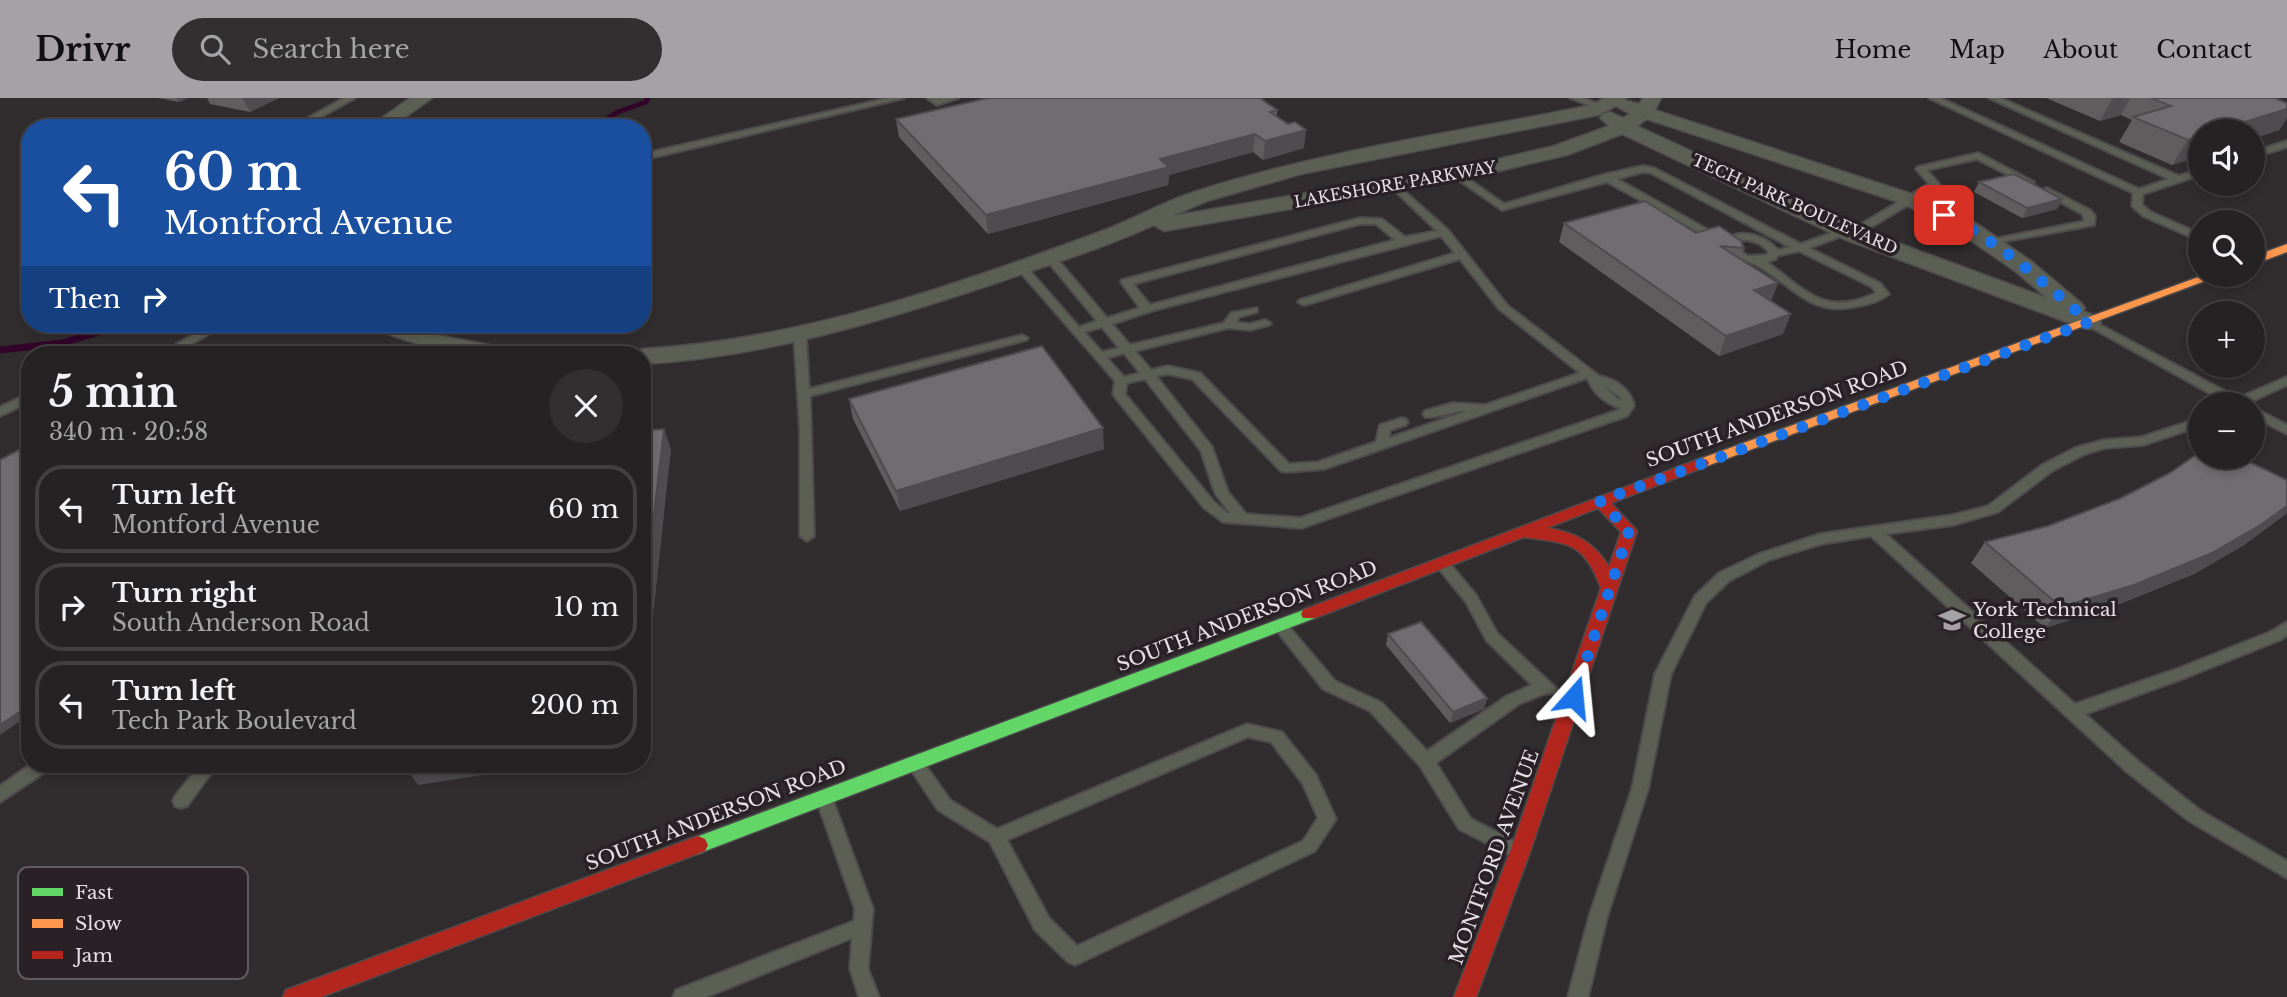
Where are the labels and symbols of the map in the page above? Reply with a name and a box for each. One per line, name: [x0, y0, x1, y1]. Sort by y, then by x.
street label: TECH PARK BOULEVARD: [1689, 150, 1901, 258]
street label: LAKESHORE PARKWAY: [1292, 156, 1498, 212]
pin: [1914, 185, 1974, 245]
street label: SOUTH ANDERSON ROAD: [1643, 356, 1911, 472]
street label: SOUTH ANDERSON ROAD: [1114, 556, 1380, 676]
place label: York Technical College: [1972, 598, 2117, 643]
school or university icon: York Technical College: [1937, 605, 1967, 635]
position arrow: [1537, 660, 1611, 734]
street label: MONTFORD AVENUE: [1444, 747, 1544, 967]
street label: SOUTH ANDERSON ROAD: [583, 755, 849, 875]
legend: [18, 867, 248, 979]
text: Fast: [75, 881, 114, 904]
text: Slow: [75, 912, 122, 935]
text: Jam: [72, 944, 113, 967]

